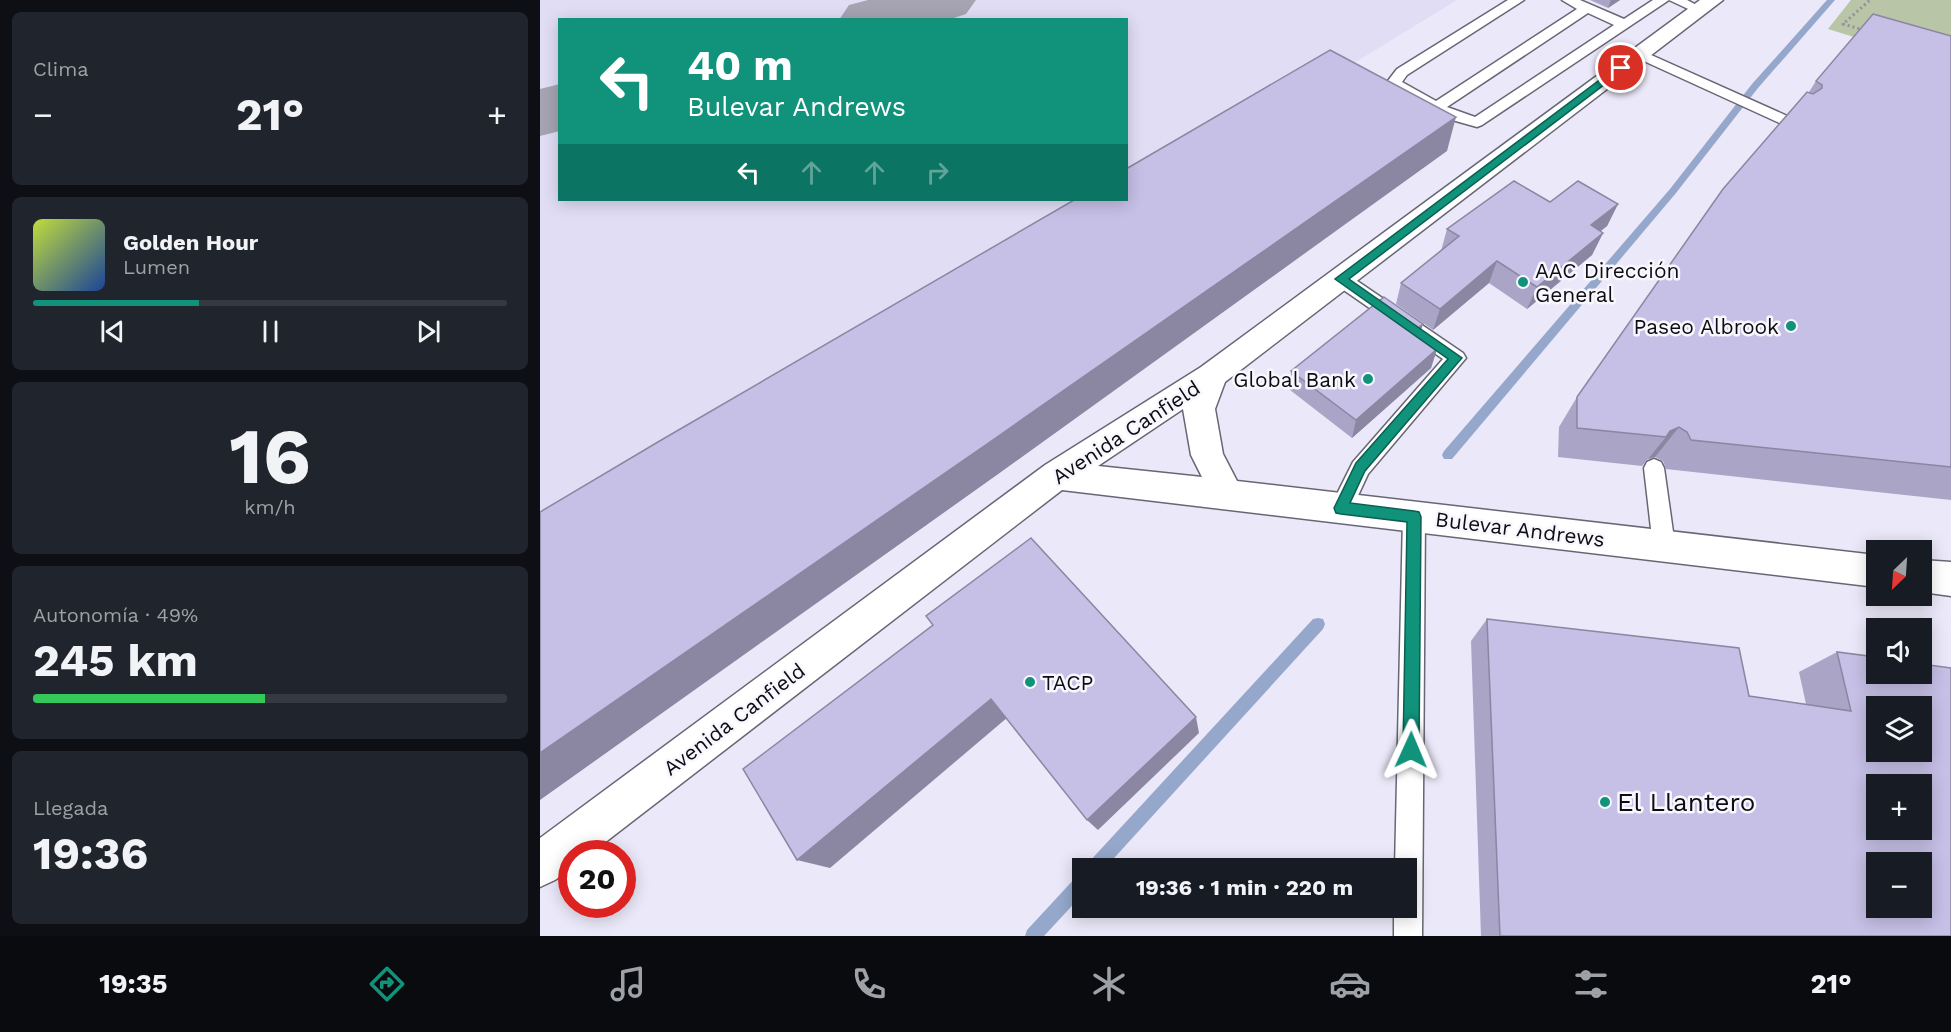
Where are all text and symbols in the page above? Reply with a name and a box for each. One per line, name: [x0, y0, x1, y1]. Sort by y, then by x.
text: 40 m: [687, 41, 793, 90]
icon: left: [588, 42, 666, 120]
pin: [1595, 42, 1646, 93]
icon: arrive: [1604, 51, 1637, 84]
text: Clima: [33, 57, 89, 81]
text: 21°: [236, 88, 304, 141]
text: Bulevar Andrews: [687, 91, 906, 123]
text: −: [33, 95, 53, 134]
text: +: [487, 95, 507, 134]
icon: left: [732, 156, 765, 189]
icon: ahead: [795, 156, 828, 189]
icon: ahead: [858, 156, 891, 189]
icon: right: [921, 156, 954, 189]
text: Golden Hour: [123, 230, 258, 255]
text: Lumen: [123, 255, 190, 279]
place label: AAC Dirección General: [1535, 258, 1680, 307]
marker: AAC Dirección General: [1516, 275, 1530, 289]
place label: Paseo Albrook: [1633, 314, 1779, 339]
icon: previous: [96, 315, 129, 348]
icon: pause: [254, 315, 287, 348]
icon: next: [412, 315, 445, 348]
marker: Paseo Albrook: [1784, 319, 1798, 333]
place label: Global Bank: [1233, 367, 1356, 392]
marker: Global Bank: [1361, 372, 1375, 386]
street label: Avenida Canfield: [1047, 375, 1205, 489]
text: 16: [229, 410, 311, 502]
text: km/h: [244, 495, 296, 519]
street label: Bulevar Andrews: [1434, 506, 1606, 552]
north arrow: [1866, 540, 1932, 606]
map controls: [1866, 540, 1932, 918]
text: Autonomía · 49%: [33, 603, 198, 627]
button: sound: [1866, 618, 1932, 684]
text: 245 km: [33, 634, 198, 687]
street label: Avenida Canfield: [658, 657, 810, 781]
place label: TACP: [1042, 670, 1093, 695]
marker: TACP: [1023, 675, 1037, 689]
button: layers: [1866, 696, 1932, 762]
position arrow: [1379, 718, 1443, 782]
button: +: [1866, 774, 1932, 840]
place label: El Llantero: [1617, 787, 1755, 817]
marker: El Llantero: [1598, 795, 1612, 809]
text: Llegada: [33, 796, 108, 820]
text: 19:36: [33, 827, 148, 880]
speed limit sign: 20: [558, 840, 636, 918]
button: −: [1866, 852, 1932, 918]
text: 19:36 · 1 min · 220 m: [1136, 875, 1353, 900]
icon: directions: [366, 963, 408, 1005]
icon: music: [607, 963, 649, 1005]
icon: phone: [848, 963, 890, 1005]
icon: climate: [1088, 963, 1130, 1005]
icon: car: [1329, 963, 1371, 1005]
icon: filters: [1570, 963, 1612, 1005]
text: 19:35: [99, 968, 168, 1000]
text: 21°: [1810, 968, 1852, 1000]

